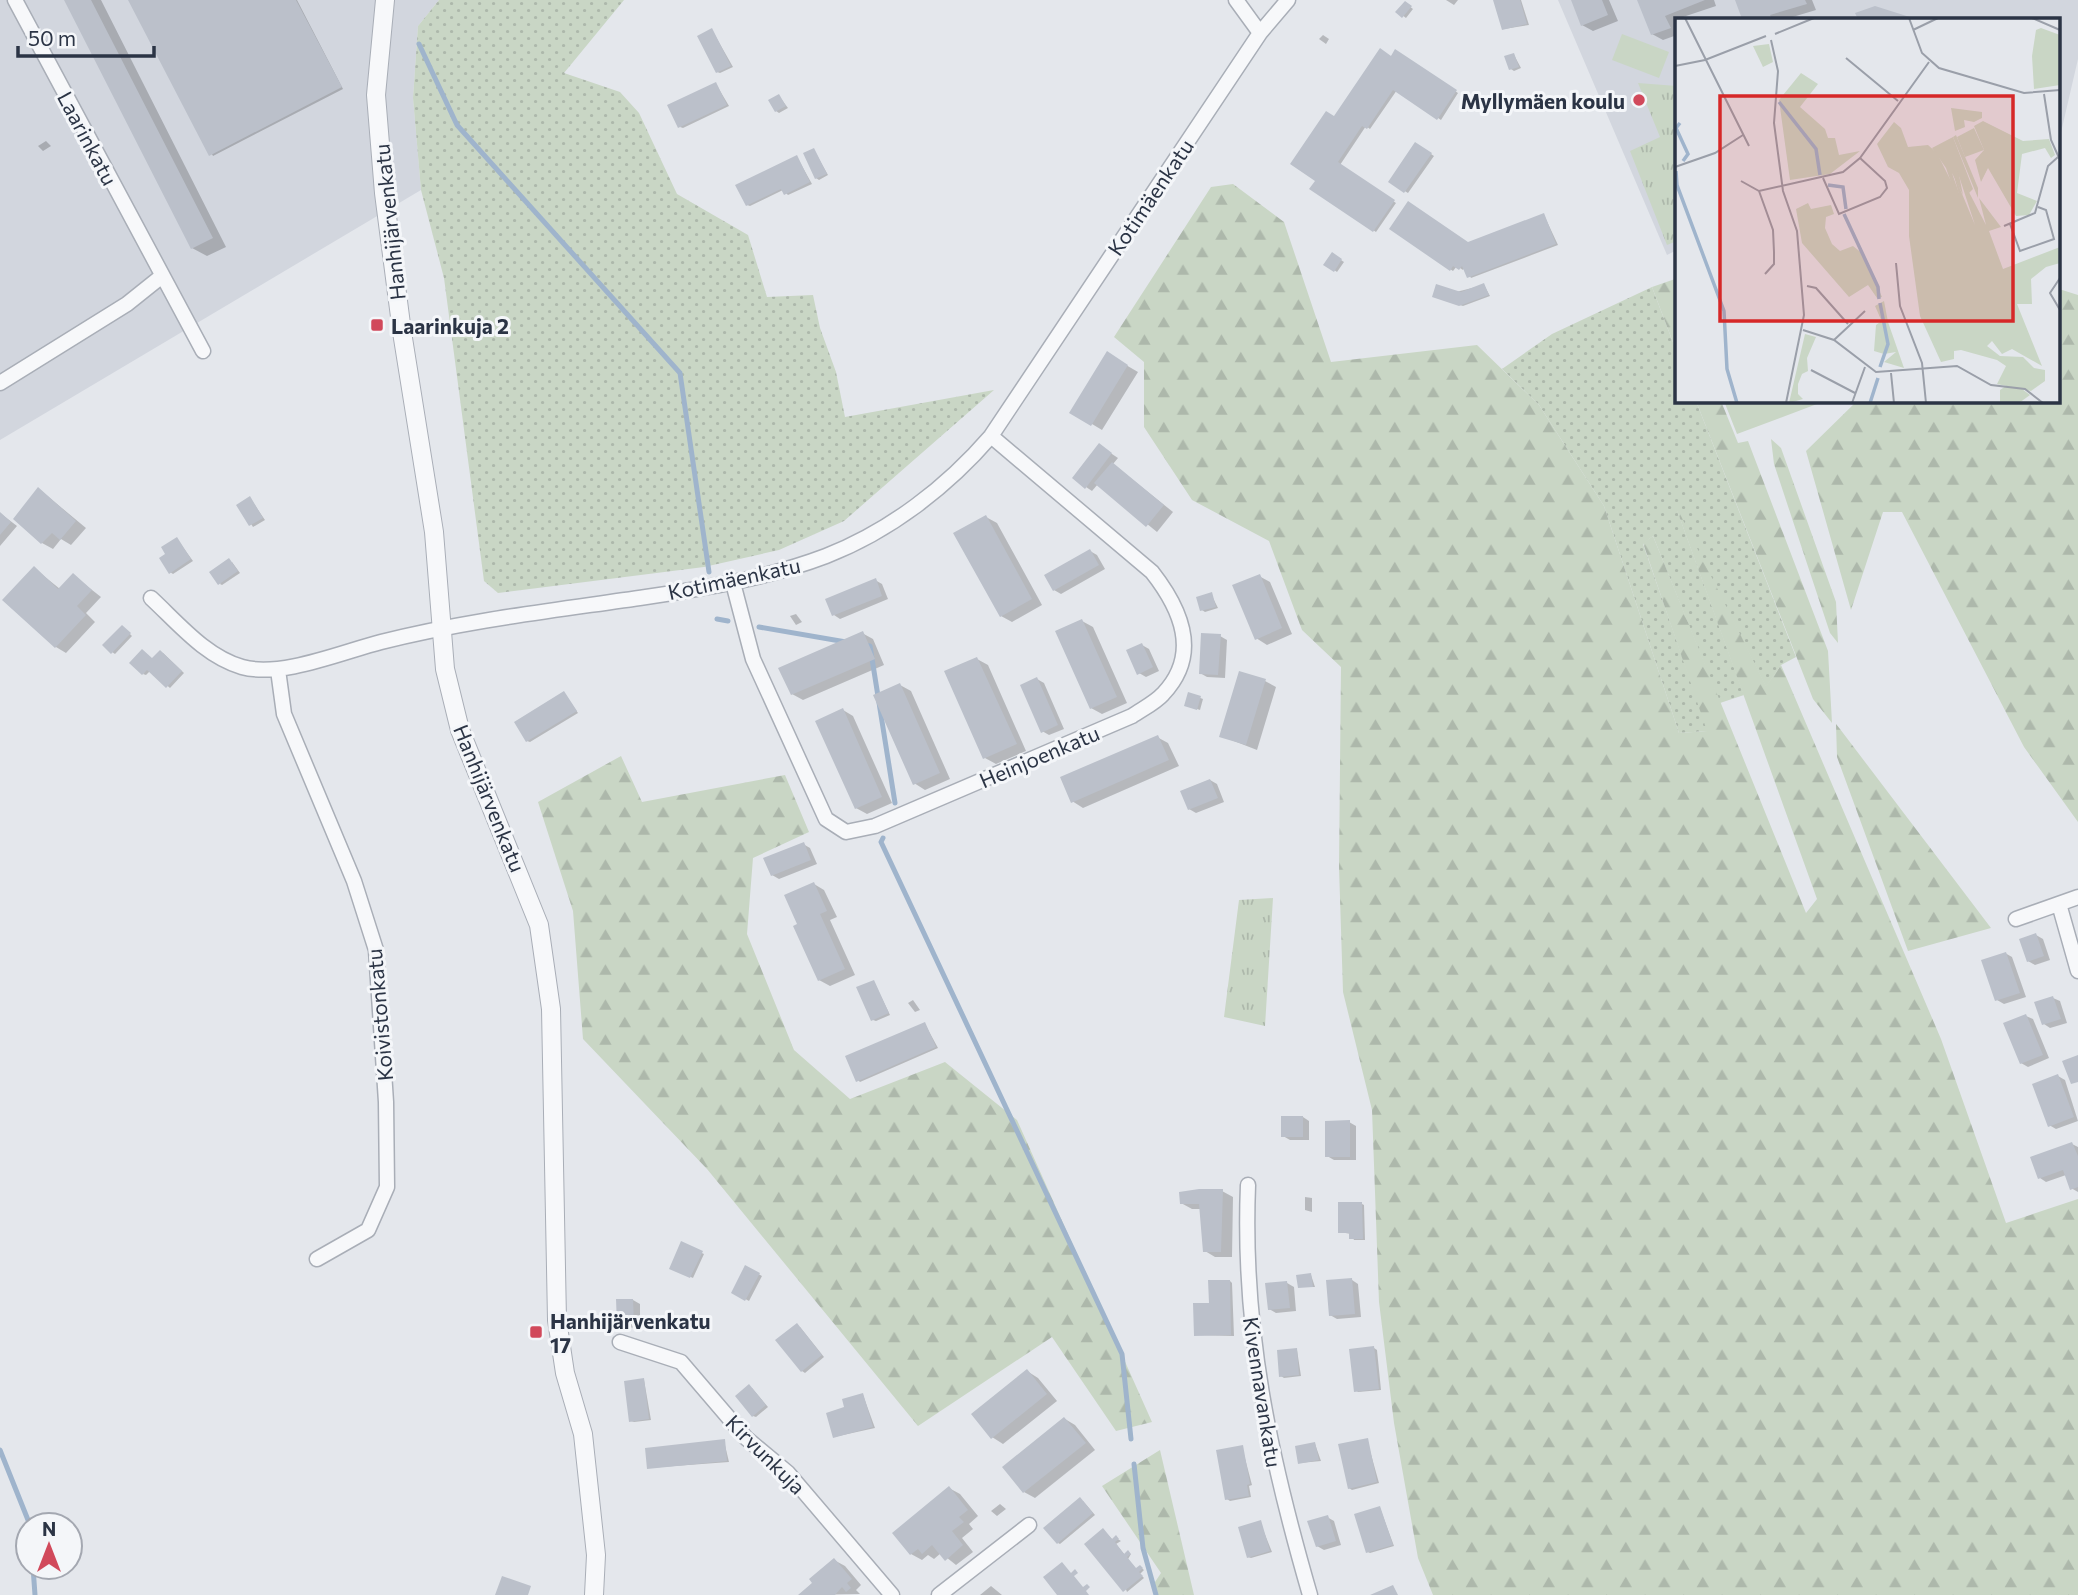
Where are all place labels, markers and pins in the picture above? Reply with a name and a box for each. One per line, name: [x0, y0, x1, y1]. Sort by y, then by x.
place label: Myllymäen koulu: [1461, 88, 1625, 113]
marker: Myllymäen koulu: [1631, 92, 1647, 108]
place label: Laarinkuja 2: [391, 313, 509, 338]
marker: Laarinkuja 2: [369, 317, 385, 333]
place label: Hanhijärvenkatu 17: [550, 1308, 711, 1357]
marker: Hanhijärvenkatu 17: [528, 1324, 544, 1340]

